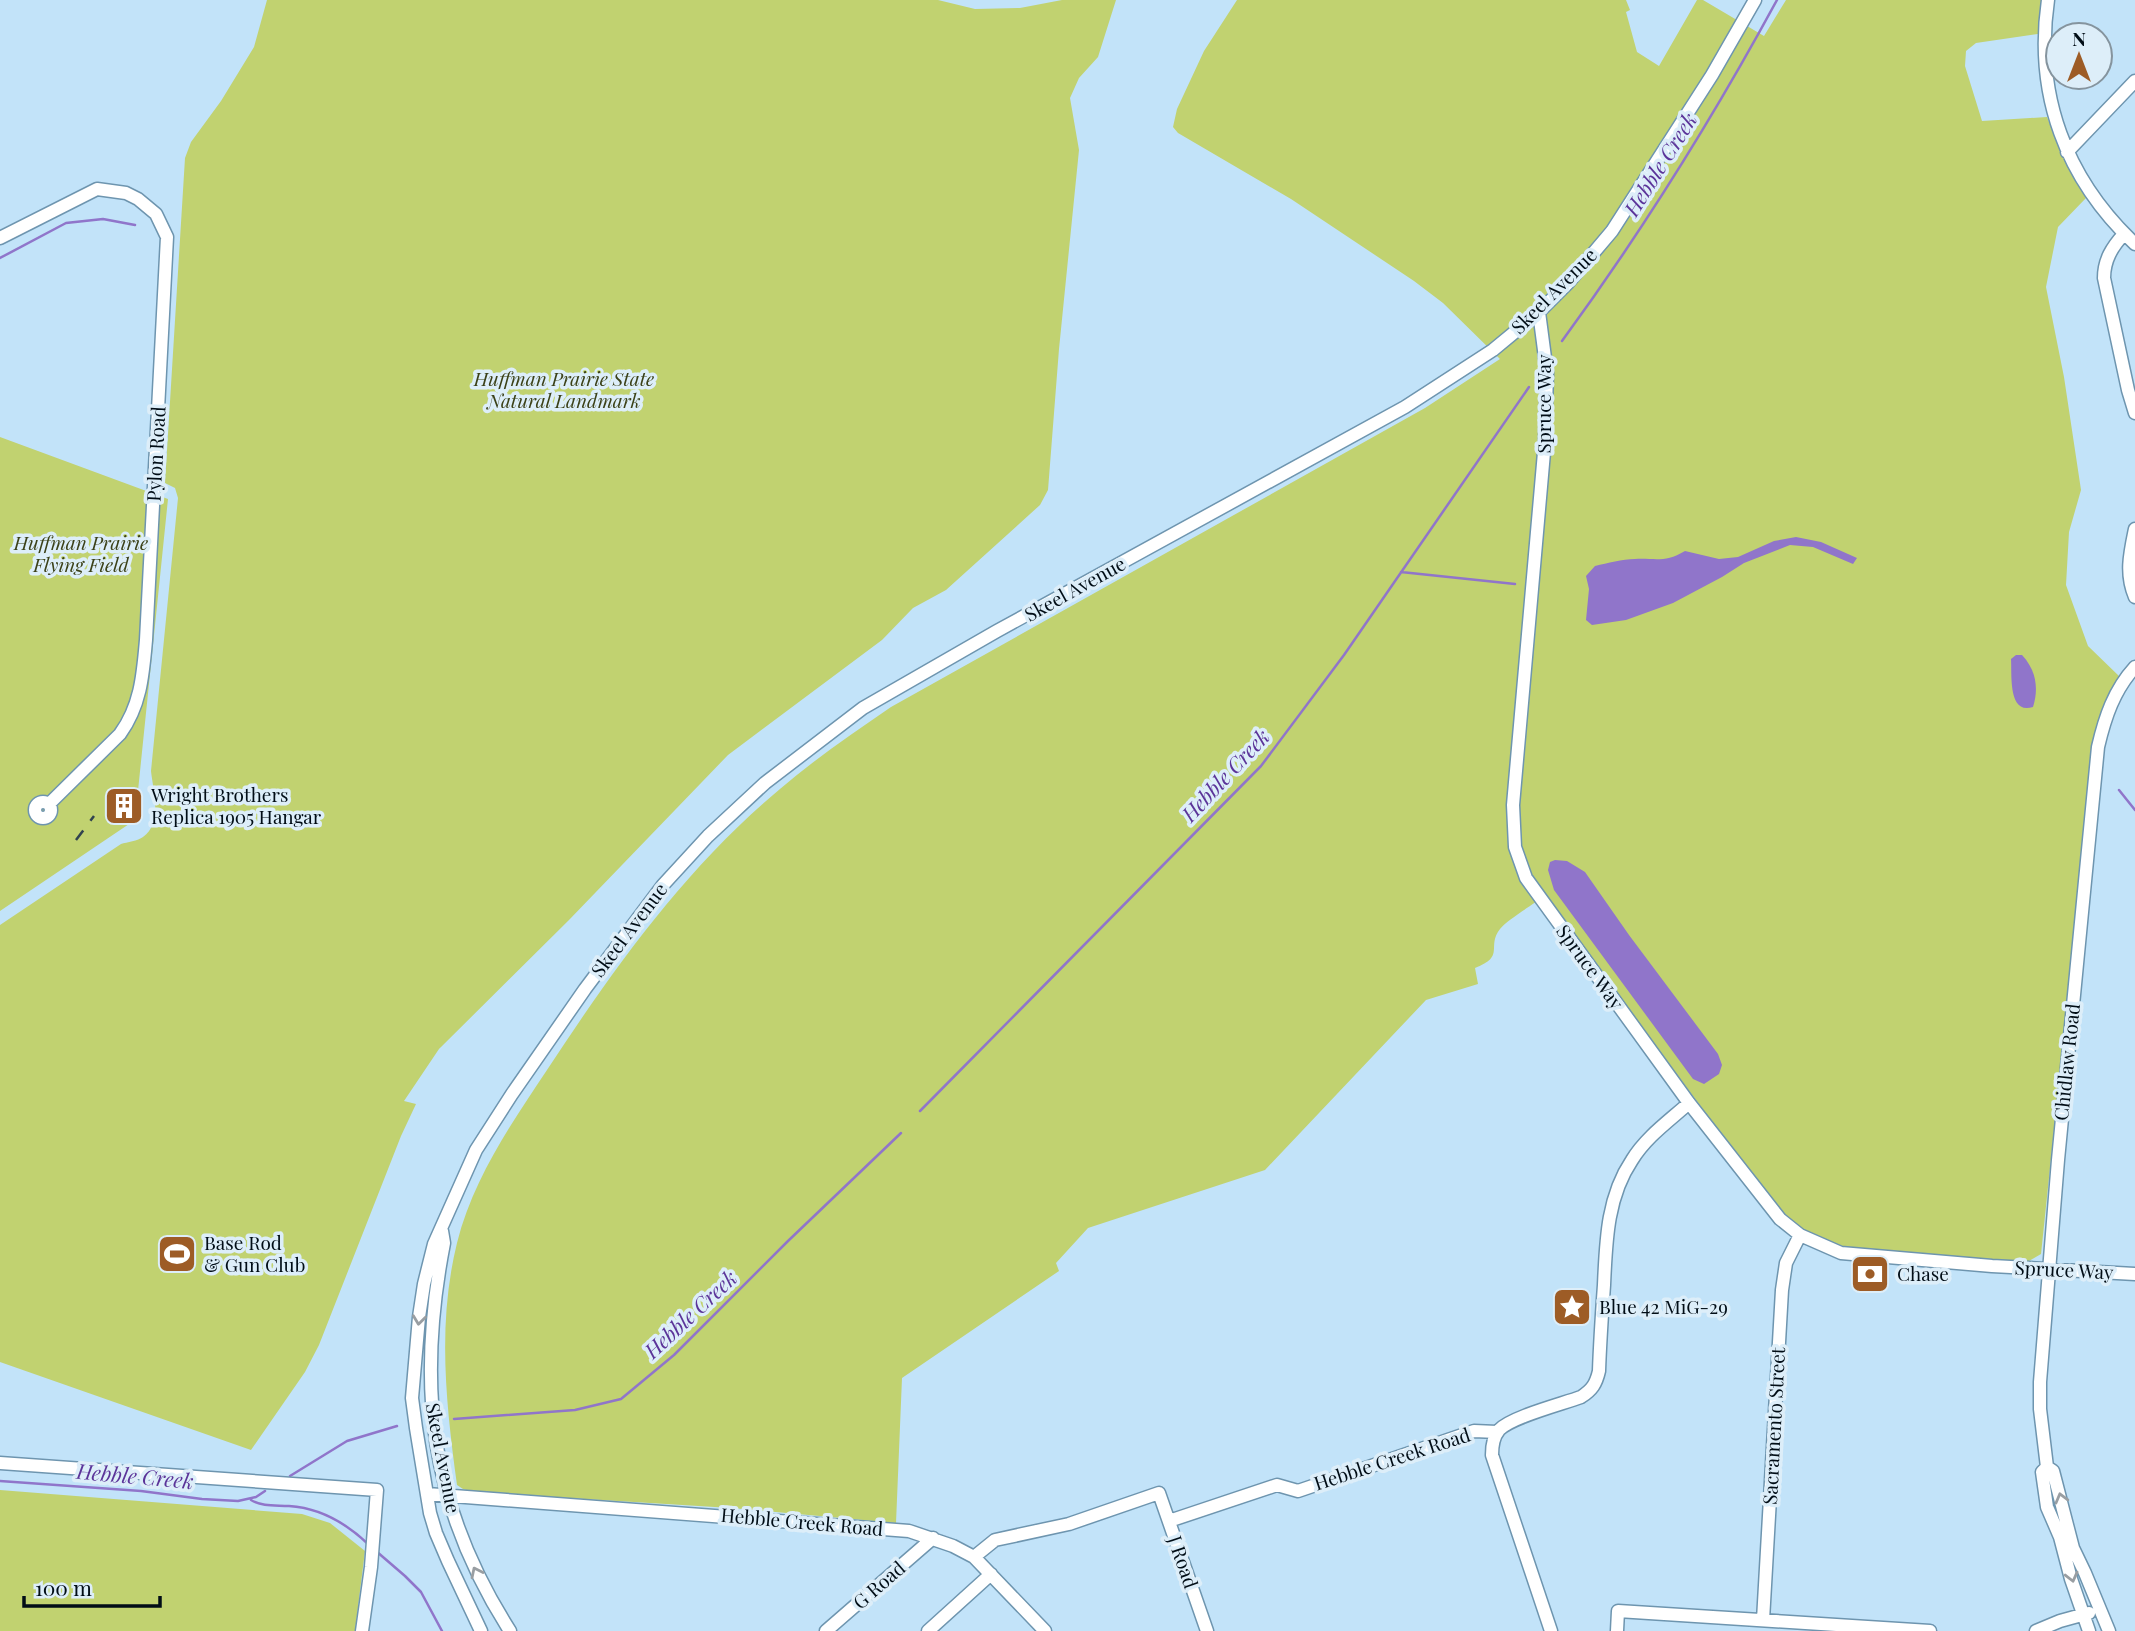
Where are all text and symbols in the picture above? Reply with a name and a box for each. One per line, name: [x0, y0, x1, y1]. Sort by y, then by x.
north arrow: [2044, 21, 2114, 91]
text: N: [2072, 25, 2086, 51]
water label: Hebble Creek: [1616, 107, 1702, 222]
street label: Skeel Avenue: [1505, 242, 1602, 339]
street label: Spruce Way: [1530, 354, 1556, 453]
park label: Huffman Prairie State Natural Landmark: [473, 365, 654, 413]
street label: Pylon Road: [140, 406, 170, 502]
park label: Huffman Prairie Flying Field: [13, 529, 148, 577]
street label: Skeel Avenue: [1019, 550, 1130, 627]
water label: Hebble Creek: [1174, 722, 1275, 828]
place label: Wright Brothers Replica 1905 Hangar: [150, 781, 322, 829]
building icon: Wright Brothers Replica 1905 Hangar: [103, 785, 145, 827]
street label: Skeel Avenue: [584, 877, 672, 982]
street label: Spruce Way: [1551, 919, 1631, 1014]
street label: Chidlaw Road: [2047, 1002, 2085, 1122]
place label: Base Rod & Gun Club: [204, 1229, 305, 1277]
sports icon: Base Rod & Gun Club: [156, 1233, 198, 1275]
bank icon: Chase: [1849, 1253, 1891, 1295]
street label: Spruce Way: [2014, 1253, 2115, 1285]
place label: Chase: [1897, 1260, 1949, 1286]
water label: Hebble Creek: [637, 1263, 742, 1364]
place icon: Blue 42 MiG-29: [1551, 1286, 1593, 1328]
place label: Blue 42 MiG-29: [1599, 1293, 1728, 1319]
one-way arrow: [411, 1314, 426, 1326]
street label: Sacramento Street: [1756, 1346, 1790, 1505]
street label: Skeel Avenue: [421, 1401, 467, 1515]
street label: Hebble Creek Road: [1310, 1420, 1473, 1496]
water label: Hebble Creek: [75, 1456, 195, 1494]
one-way arrow: [2055, 1492, 2069, 1504]
street label: Hebble Creek Road: [720, 1501, 884, 1541]
street label: J Road: [1163, 1531, 1205, 1592]
street label: G Road: [847, 1554, 910, 1614]
scale bar: [24, 1564, 161, 1608]
one-way arrow: [471, 1567, 485, 1579]
one-way arrow: [2064, 1571, 2078, 1583]
text: 100 m: [35, 1573, 92, 1601]

